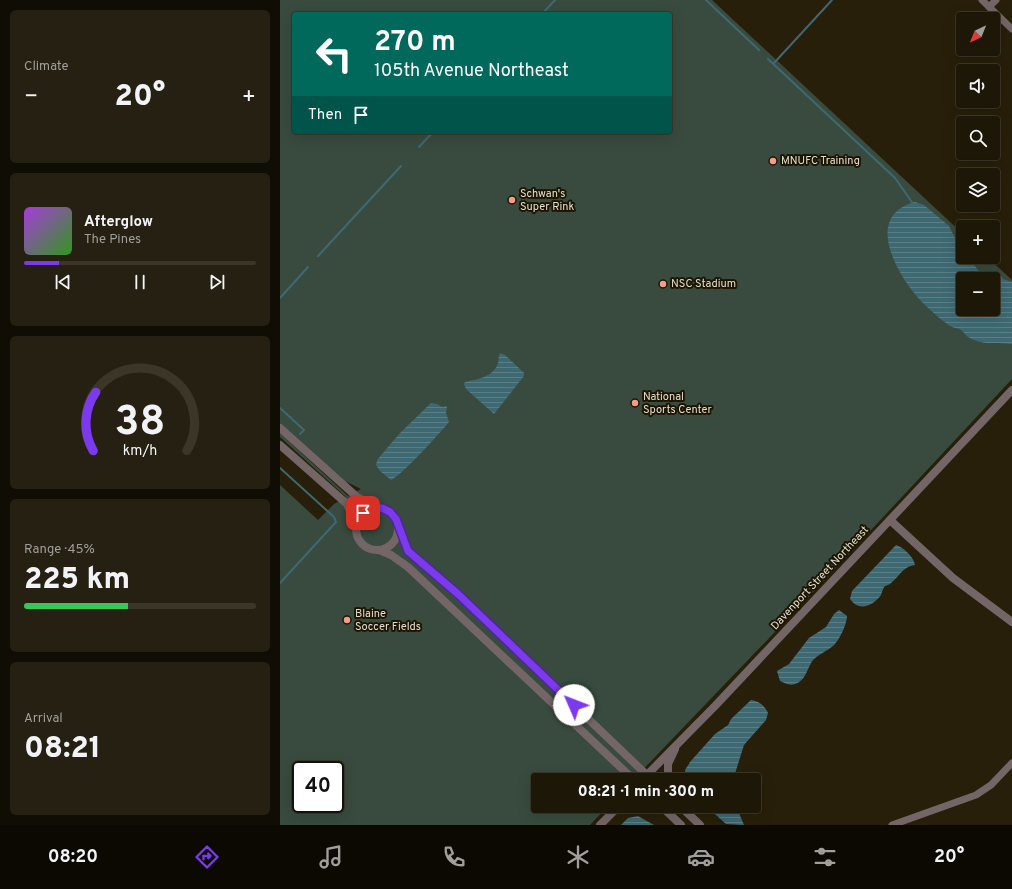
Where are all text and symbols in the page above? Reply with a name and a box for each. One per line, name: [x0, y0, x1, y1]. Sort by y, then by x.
north arrow: [956, 12, 1000, 56]
map controls: [956, 12, 1000, 316]
text: 270 m: [374, 25, 456, 61]
icon: left: [308, 28, 360, 80]
text: Climate: [24, 59, 69, 75]
text: 105th Avenue Northeast: [374, 60, 569, 83]
button: sound: [956, 64, 1000, 108]
text: 20°: [115, 79, 165, 116]
text: −: [24, 84, 38, 111]
text: +: [242, 84, 256, 111]
icon: arrive: [350, 104, 372, 126]
text: Then: [308, 106, 342, 125]
button: search: [956, 116, 1000, 160]
place label: MNUFC Training: [781, 154, 860, 168]
marker: MNUFC Training: [768, 156, 778, 166]
button: layers: [956, 168, 1000, 212]
place label: Schwan's Super Rink: [520, 187, 574, 214]
marker: Schwan's Super Rink: [507, 195, 517, 205]
text: Afterglow: [84, 213, 153, 232]
button: +: [956, 220, 1000, 264]
text: The Pines: [84, 232, 141, 248]
icon: previous: [52, 271, 74, 293]
icon: pause: [129, 271, 151, 293]
icon: next: [206, 271, 228, 293]
button: −: [956, 272, 1000, 316]
place label: NSC Stadium: [671, 277, 736, 291]
marker: NSC Stadium: [658, 279, 668, 289]
place label: National Sports Center: [643, 390, 713, 417]
text: 38: [114, 396, 166, 449]
marker: National Sports Center: [630, 398, 640, 408]
text: km/h: [123, 441, 157, 459]
pin: [346, 496, 380, 530]
icon: arrive: [352, 502, 374, 524]
street label: Davenport Street Northeast: [768, 523, 872, 633]
text: Range · 45%: [24, 542, 95, 558]
text: 225 km: [24, 562, 130, 599]
place label: Blaine Soccer Fields: [355, 607, 421, 634]
marker: Blaine Soccer Fields: [342, 615, 352, 625]
position arrow: [553, 684, 595, 726]
text: Arrival: [24, 711, 63, 727]
text: 08:21: [24, 731, 101, 768]
speed limit sign: 40: [292, 761, 344, 813]
text: 08:21 · 1 min · 300 m: [578, 783, 714, 802]
icon: directions: [193, 843, 221, 871]
icon: music: [317, 843, 345, 871]
icon: phone: [440, 843, 468, 871]
icon: climate: [564, 843, 592, 871]
icon: car: [687, 843, 715, 871]
icon: filters: [811, 843, 839, 871]
text: 08:20: [48, 846, 98, 869]
text: 20°: [934, 846, 964, 869]

